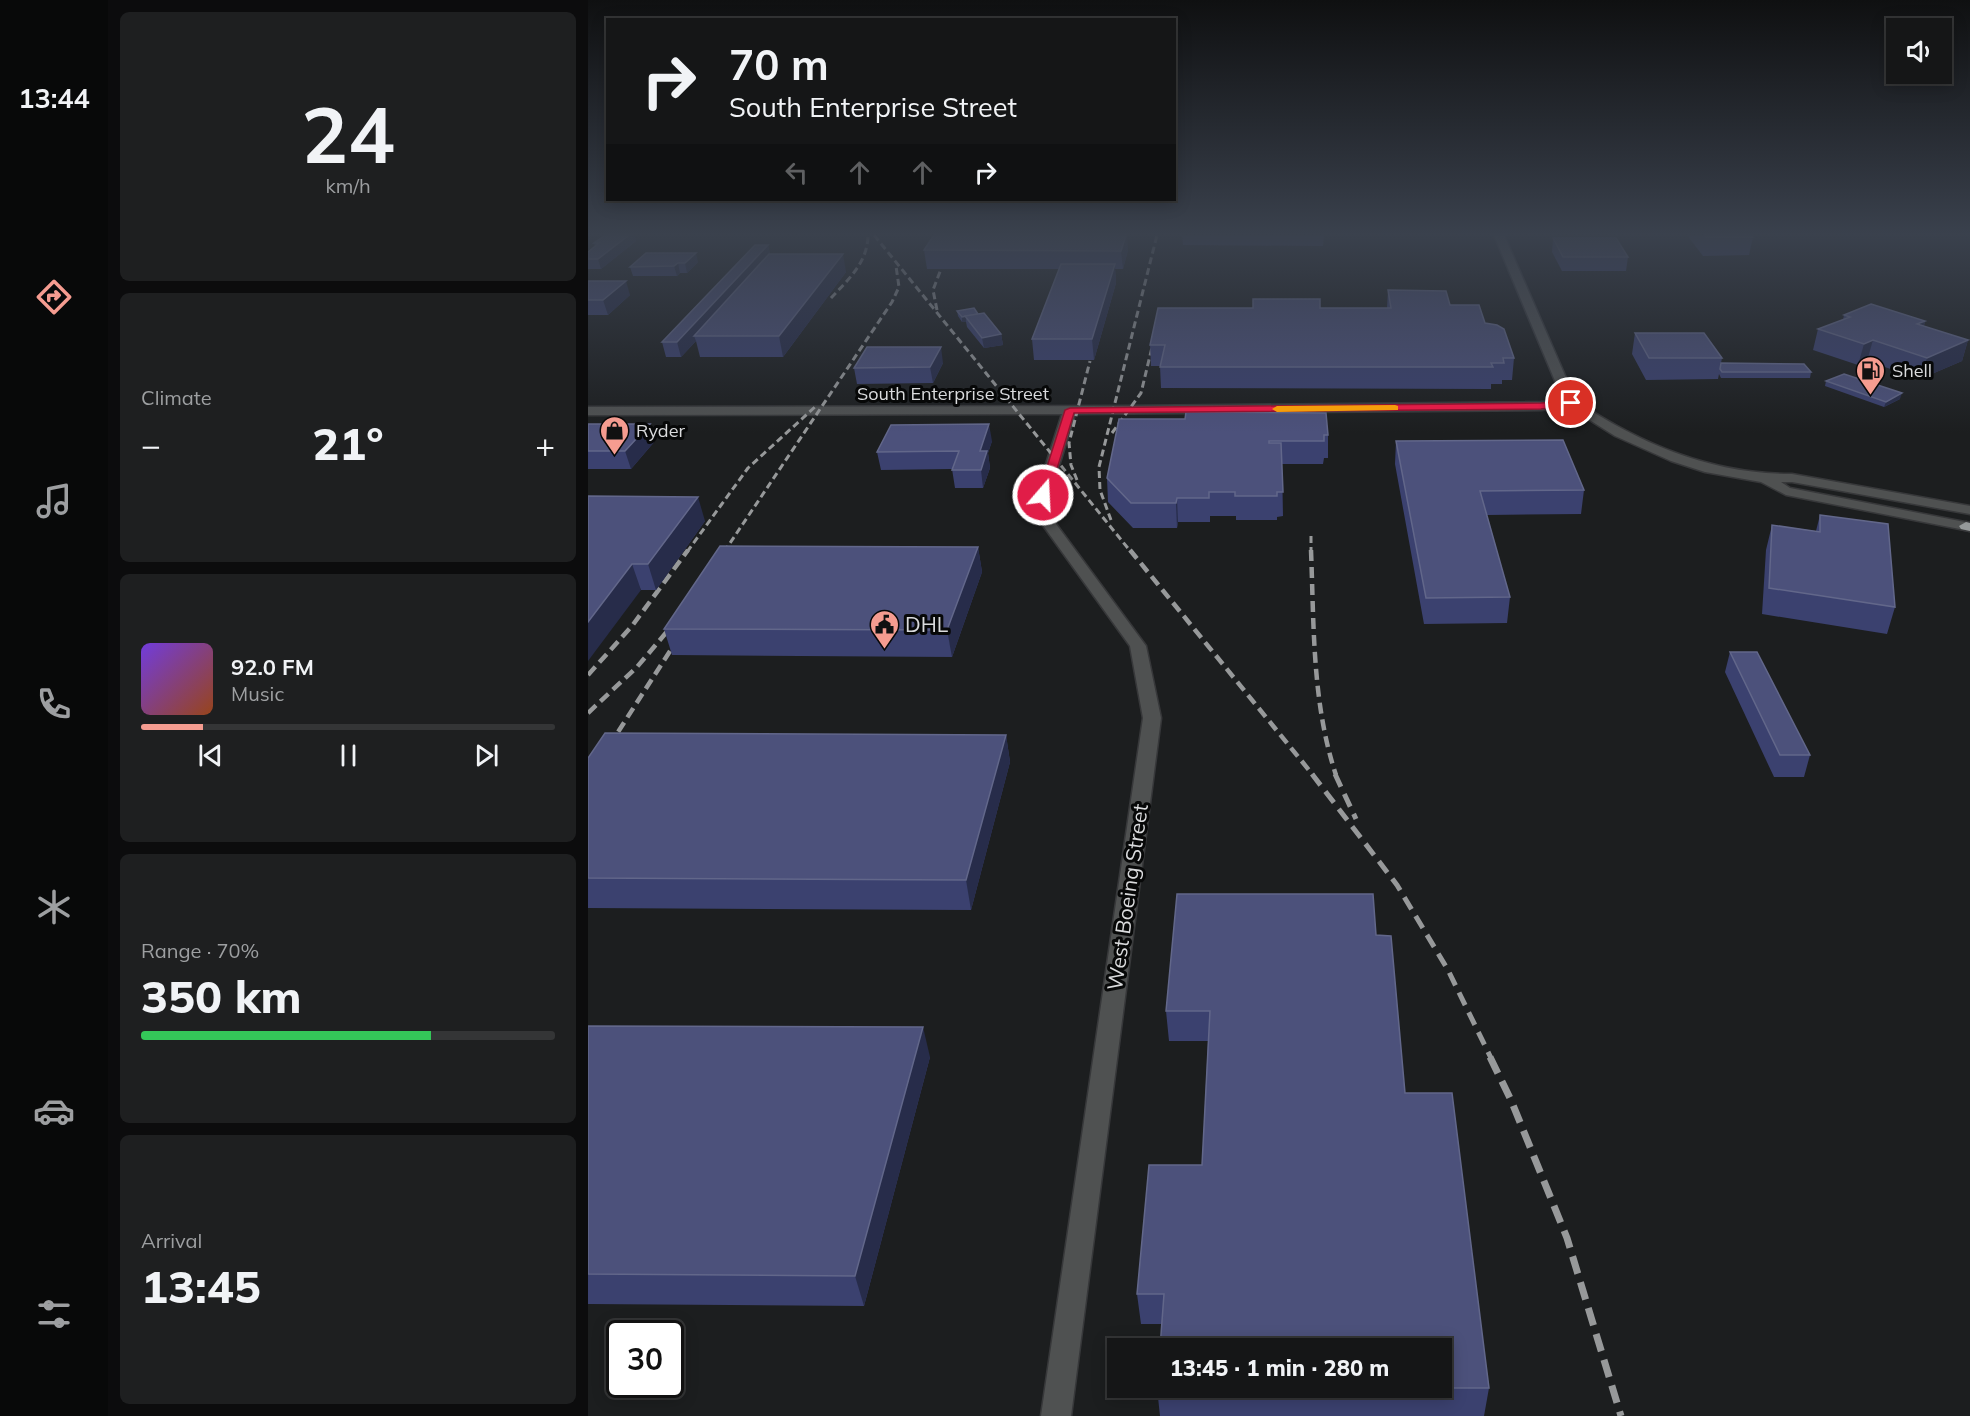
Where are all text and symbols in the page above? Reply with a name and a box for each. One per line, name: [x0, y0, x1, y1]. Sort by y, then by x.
map controls: [1886, 18, 1952, 84]
button: sound: [1886, 18, 1952, 84]
text: 70 m: [729, 38, 829, 91]
icon: right: [630, 42, 708, 120]
text: 13:44: [18, 81, 90, 115]
text: 24: [301, 85, 395, 183]
text: South Enterprise Street: [729, 90, 1017, 124]
icon: left: [780, 156, 813, 189]
icon: ahead: [843, 156, 876, 189]
icon: ahead: [906, 156, 939, 189]
icon: right: [969, 156, 1002, 189]
text: km/h: [325, 173, 371, 198]
icon: directions: [33, 276, 75, 318]
fuel station icon: Shell: [1855, 354, 1887, 396]
place label: Shell: [1892, 359, 1932, 382]
pin: [1545, 377, 1596, 428]
street label: South Enterprise Street: [857, 382, 1049, 405]
text: Climate: [141, 385, 212, 410]
icon: arrive: [1554, 386, 1587, 419]
shop icon: Ryder: [599, 414, 631, 456]
text: 21°: [312, 415, 384, 471]
place label: Ryder: [636, 419, 685, 442]
text: −: [141, 424, 161, 465]
text: +: [535, 424, 555, 465]
position arrow: [1011, 463, 1075, 527]
icon: music: [33, 480, 75, 522]
public building icon: DHL: [868, 608, 900, 650]
place label: DHL: [905, 611, 949, 637]
text: 92.0 FM: [231, 653, 314, 681]
text: Music: [231, 681, 284, 706]
icon: phone: [33, 683, 75, 725]
icon: previous: [194, 739, 227, 772]
icon: pause: [332, 739, 365, 772]
icon: next: [470, 739, 503, 772]
street label: West Boeing Street: [1101, 802, 1153, 992]
icon: climate: [33, 886, 75, 928]
text: Range · 70%: [141, 938, 259, 963]
text: 350 km: [141, 968, 302, 1024]
icon: car: [33, 1090, 75, 1132]
text: Arrival: [141, 1228, 202, 1253]
text: 13:45: [141, 1258, 261, 1314]
icon: filters: [33, 1293, 75, 1335]
speed limit sign: 30: [606, 1320, 684, 1398]
text: 13:45 · 1 min · 280 m: [1170, 1354, 1389, 1382]

